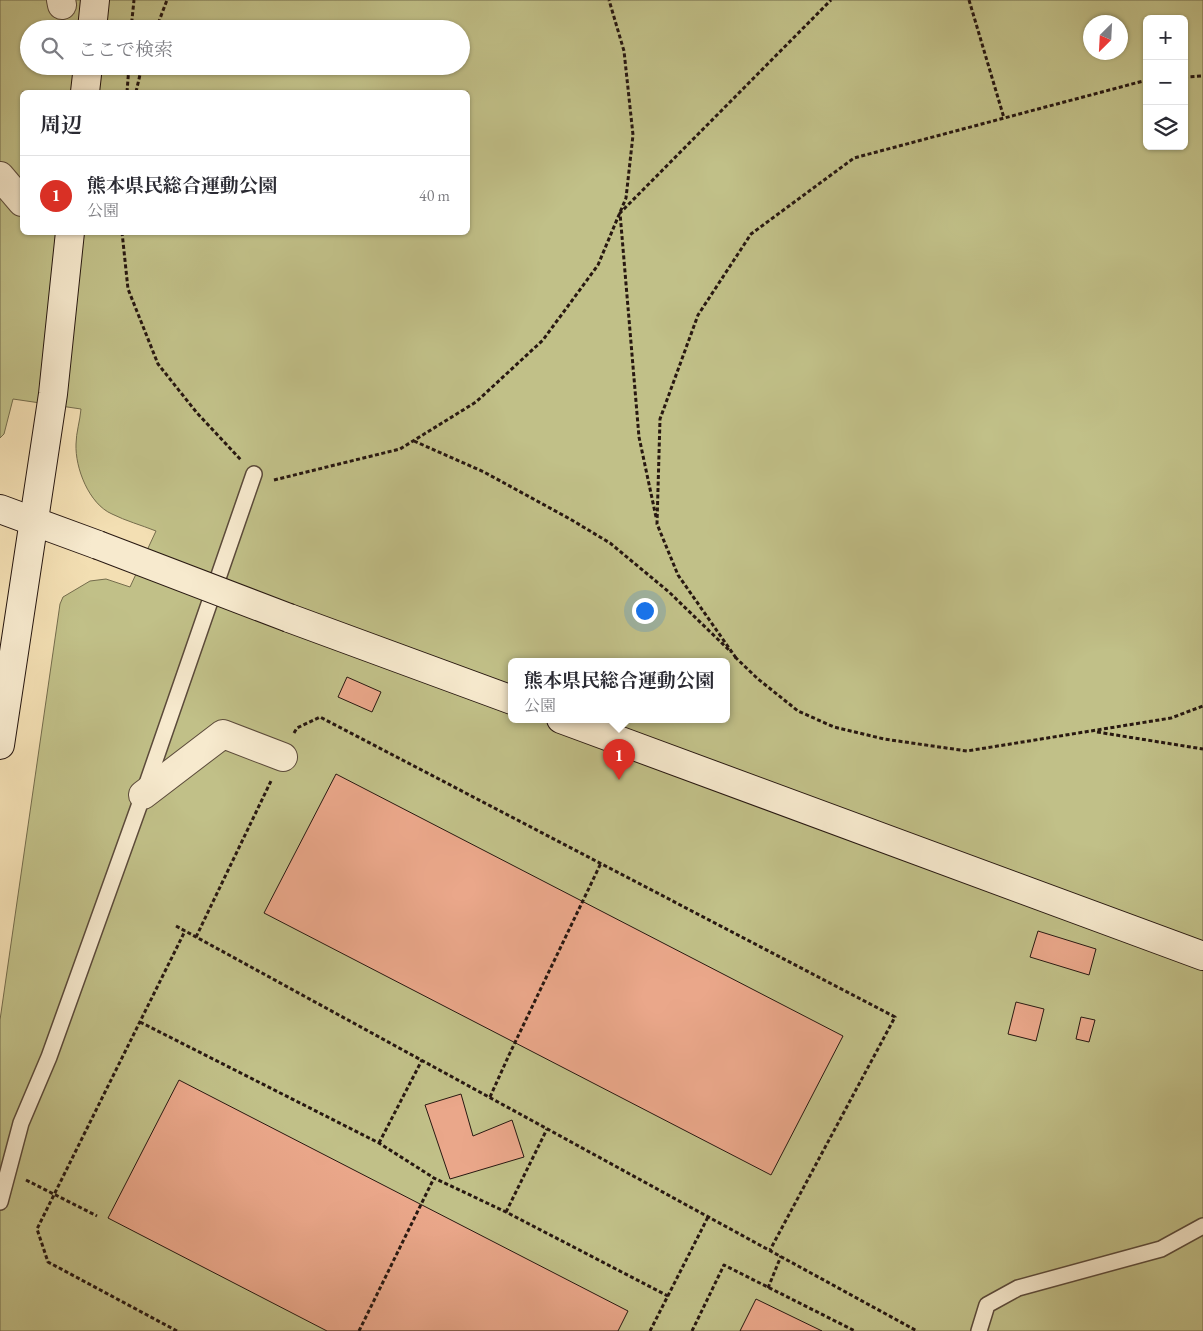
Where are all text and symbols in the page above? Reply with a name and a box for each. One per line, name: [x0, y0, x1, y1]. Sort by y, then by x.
north arrow: [1083, 15, 1128, 60]
map controls: [1143, 15, 1188, 150]
button: +: [1143, 15, 1188, 60]
search box: [20, 20, 470, 75]
icon: search: [38, 34, 66, 62]
text: ここで検索: [78, 37, 173, 62]
button: −: [1143, 60, 1188, 105]
button: layers: [1143, 105, 1188, 150]
text: 周辺: [40, 111, 82, 138]
text: 熊本県民総合運動公園: [87, 173, 277, 198]
text: 1: [52, 185, 60, 206]
text: 40 m: [419, 185, 450, 206]
text: 公園: [87, 200, 119, 221]
your location: [632, 598, 658, 624]
popup: [508, 658, 730, 723]
text: 熊本県民総合運動公園: [524, 668, 714, 693]
text: 公園: [524, 695, 556, 716]
pin: 1: [603, 739, 635, 780]

